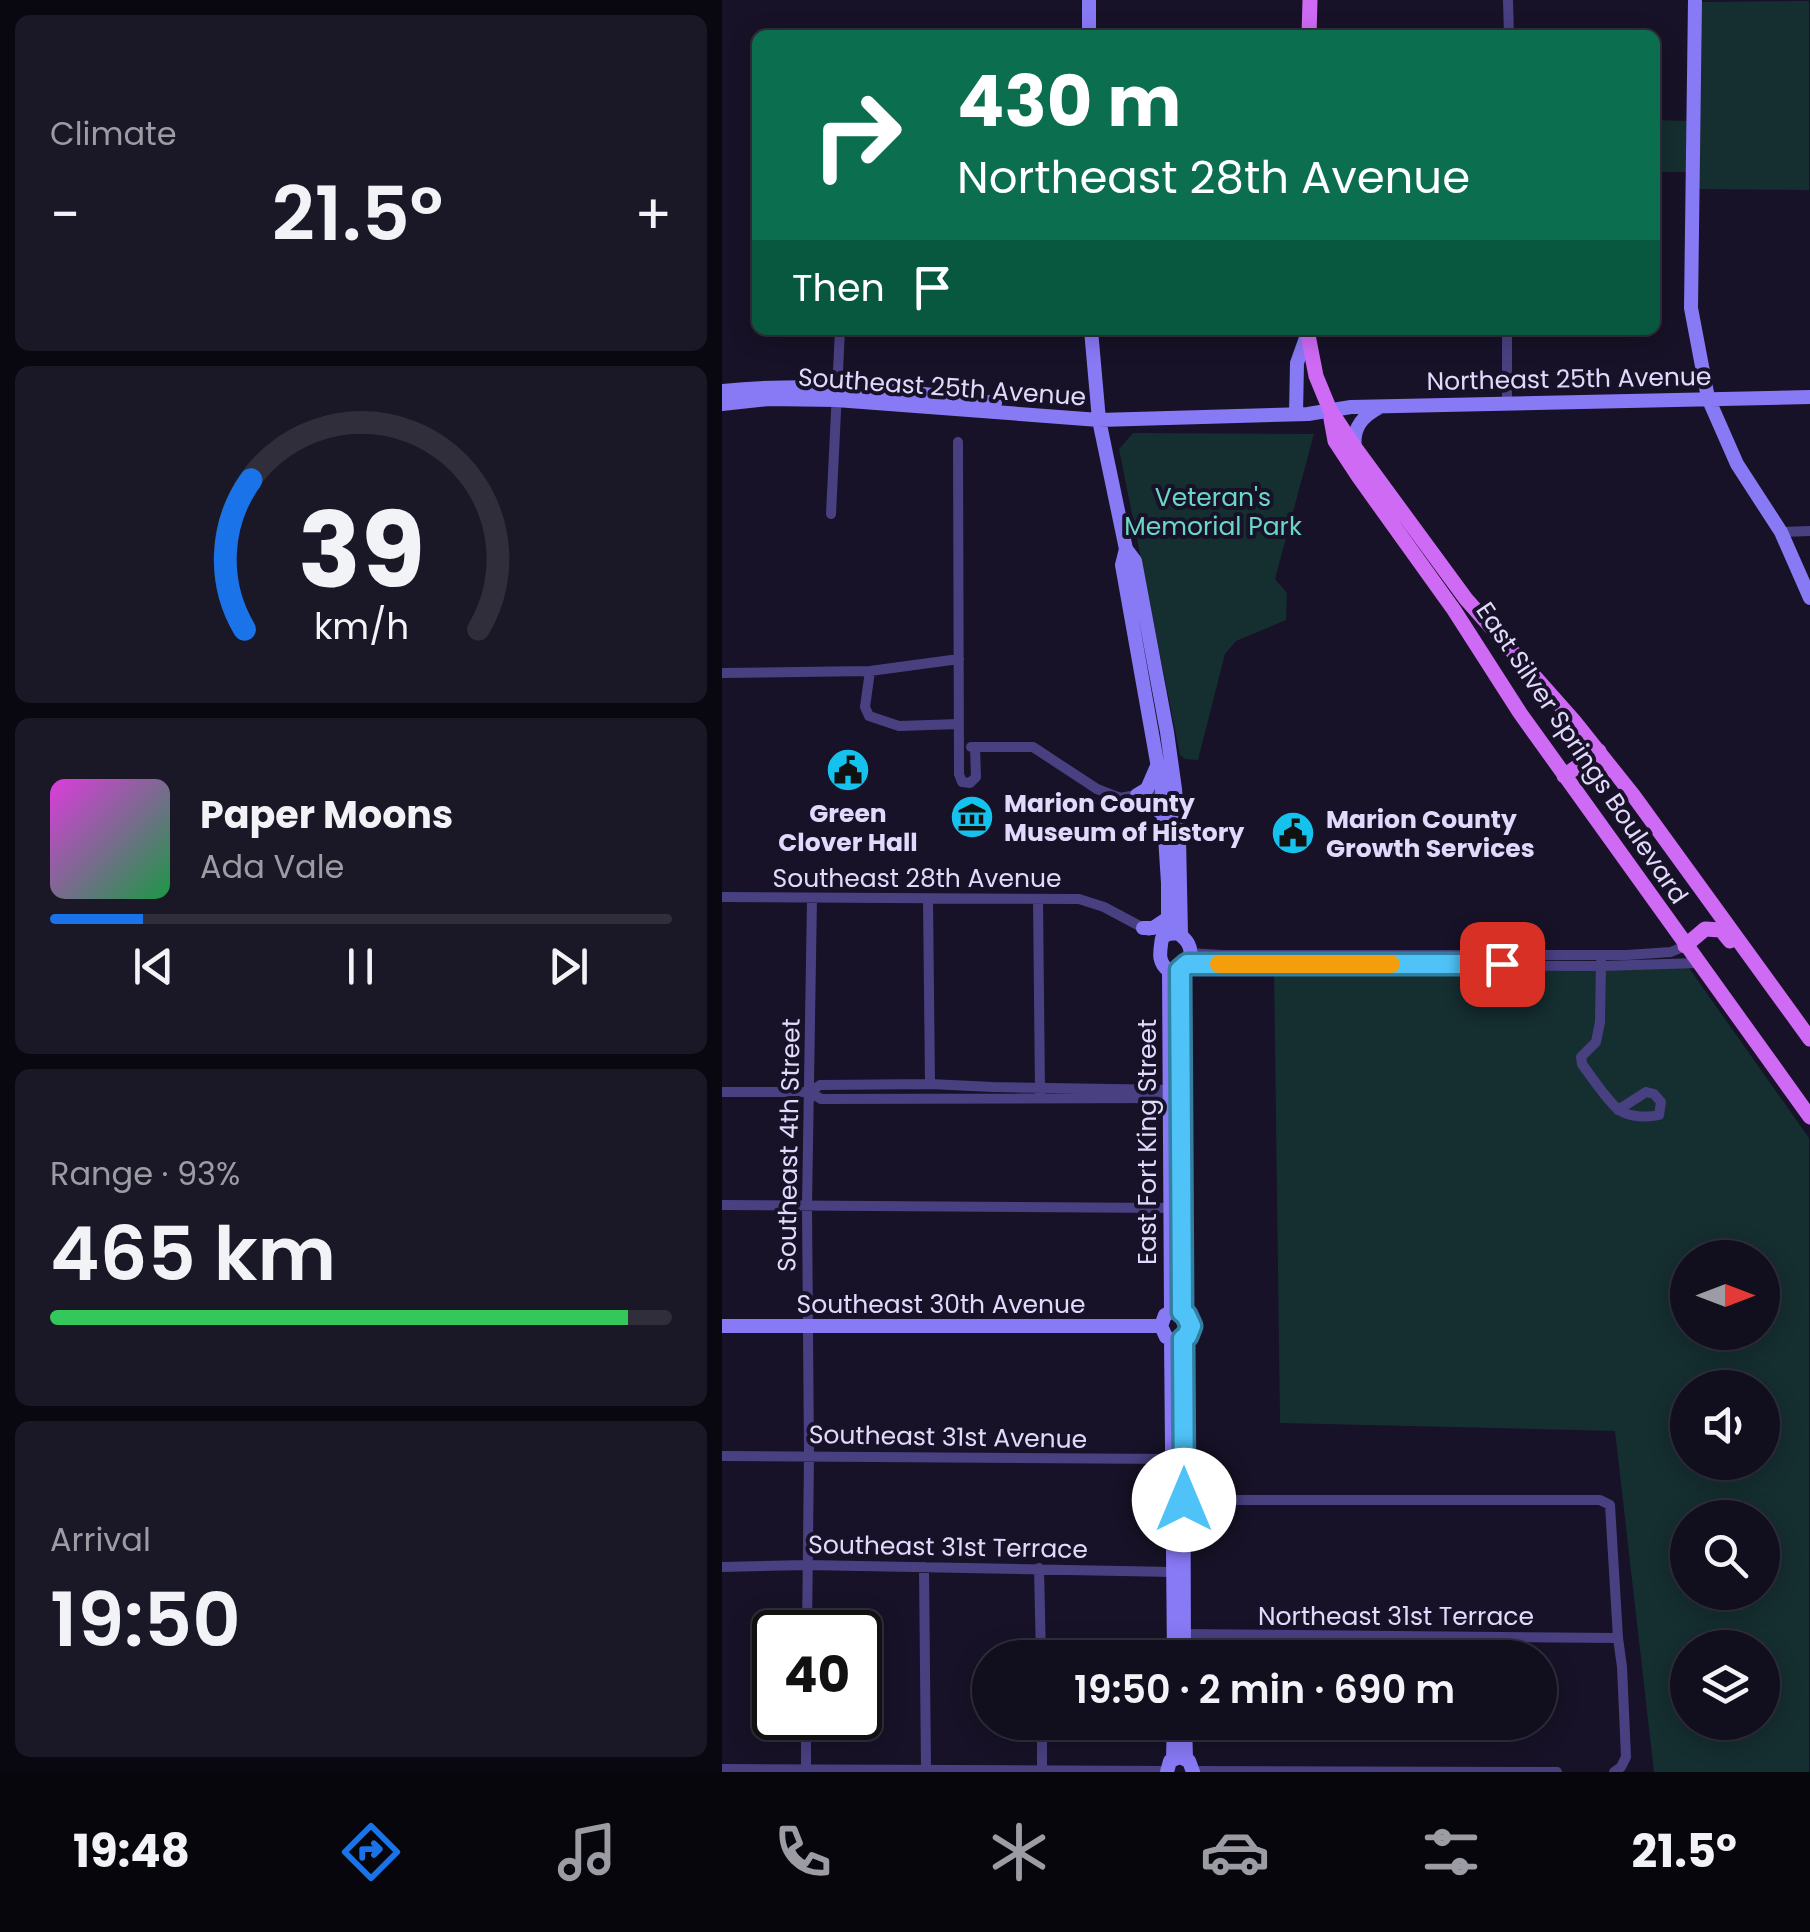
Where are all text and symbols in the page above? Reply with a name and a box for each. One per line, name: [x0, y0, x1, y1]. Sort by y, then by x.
text: 430 m: [957, 52, 1181, 151]
icon: right: [792, 70, 922, 200]
text: Climate: [50, 111, 177, 156]
text: Northeast 28th Avenue: [957, 146, 1470, 209]
text: 21.5°: [272, 161, 443, 266]
text: −: [50, 176, 80, 253]
text: +: [634, 176, 672, 253]
icon: arrive: [905, 260, 960, 315]
text: Then: [792, 261, 885, 314]
street label: Southeast 25th Avenue: [797, 359, 1087, 415]
street label: Northeast 25th Avenue: [1426, 359, 1712, 399]
text: 39: [298, 478, 424, 623]
park label: Veteran's Memorial Park: [1124, 480, 1302, 544]
street label: East Silver Springs Boulevard: [1468, 595, 1696, 911]
text: km/h: [313, 601, 409, 652]
public building icon: Green Clover Hall: [825, 747, 871, 793]
place label: Marion County Museum of History: [1004, 786, 1244, 850]
text: Paper Moons: [200, 788, 453, 841]
museum icon: Marion County Museum of History: [949, 794, 995, 840]
place label: Green Clover Hall: [778, 796, 918, 860]
place label: Marion County Growth Services: [1326, 802, 1535, 866]
public building icon: Marion County Growth Services: [1270, 810, 1316, 856]
text: Ada Vale: [200, 844, 344, 889]
street label: Southeast 28th Avenue: [773, 861, 1061, 896]
pin: [1460, 922, 1545, 1007]
icon: arrive: [1475, 937, 1530, 992]
icon: previous: [126, 939, 181, 994]
icon: pause: [333, 939, 388, 994]
icon: next: [541, 939, 596, 994]
street label: Southeast 4th Street: [769, 1018, 809, 1272]
street label: East Fort King Street: [1130, 1019, 1165, 1265]
text: Range · 93%: [50, 1151, 240, 1196]
text: 465 km: [50, 1201, 336, 1306]
north arrow: [1670, 1240, 1780, 1350]
map controls: [1670, 1240, 1780, 1740]
street label: Southeast 30th Avenue: [796, 1287, 1086, 1322]
button: sound: [1670, 1370, 1780, 1480]
street label: Southeast 31st Avenue: [808, 1417, 1088, 1457]
position arrow: [1132, 1448, 1236, 1552]
button: search: [1670, 1500, 1780, 1610]
text: Arrival: [50, 1517, 151, 1562]
street label: Southeast 31st Terrace: [808, 1527, 1088, 1567]
text: 19:50: [50, 1567, 241, 1672]
street label: Northeast 31st Terrace: [1258, 1599, 1534, 1634]
speed limit sign: 40: [752, 1610, 882, 1740]
button: layers: [1670, 1630, 1780, 1740]
text: 19:50 · 2 min · 690 m: [1074, 1663, 1455, 1716]
icon: directions: [336, 1817, 406, 1887]
icon: music: [552, 1817, 622, 1887]
icon: phone: [768, 1817, 838, 1887]
icon: climate: [984, 1817, 1054, 1887]
icon: car: [1200, 1817, 1270, 1887]
icon: filters: [1416, 1817, 1486, 1887]
text: 19:48: [73, 1820, 190, 1883]
text: 21.5°: [1632, 1820, 1737, 1883]

